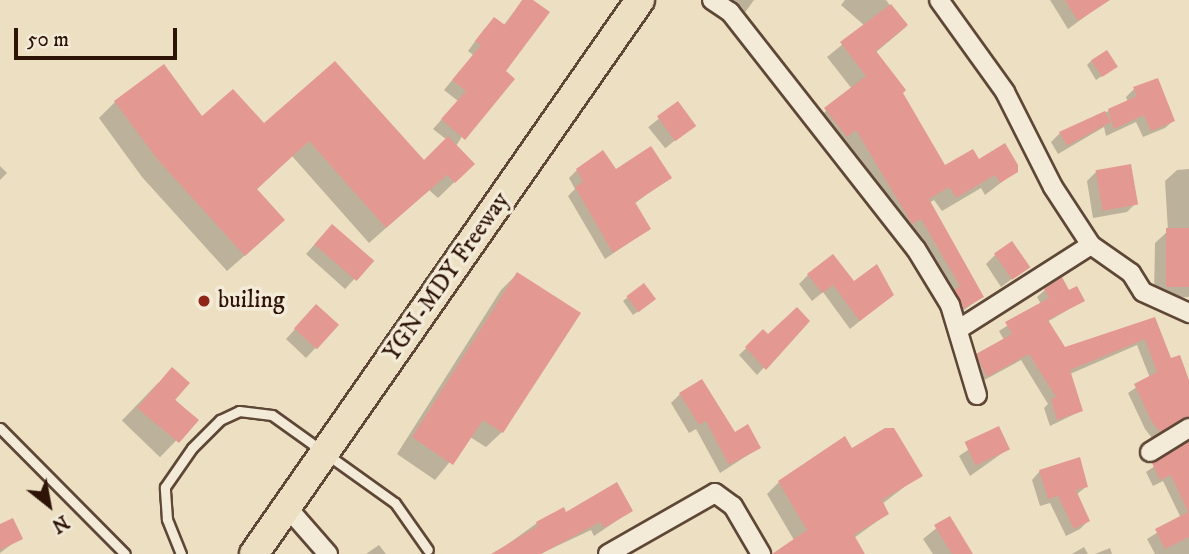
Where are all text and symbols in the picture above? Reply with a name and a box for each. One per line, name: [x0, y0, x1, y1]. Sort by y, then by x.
scale bar: [18, 14, 180, 58]
text: 50 m: [27, 27, 69, 53]
street label: YGN-MDY Freeway: [378, 187, 516, 367]
place label: builing: [218, 287, 285, 315]
marker: builing: [196, 293, 212, 309]
north arrow: [14, 470, 84, 540]
text: N: [47, 510, 73, 537]

